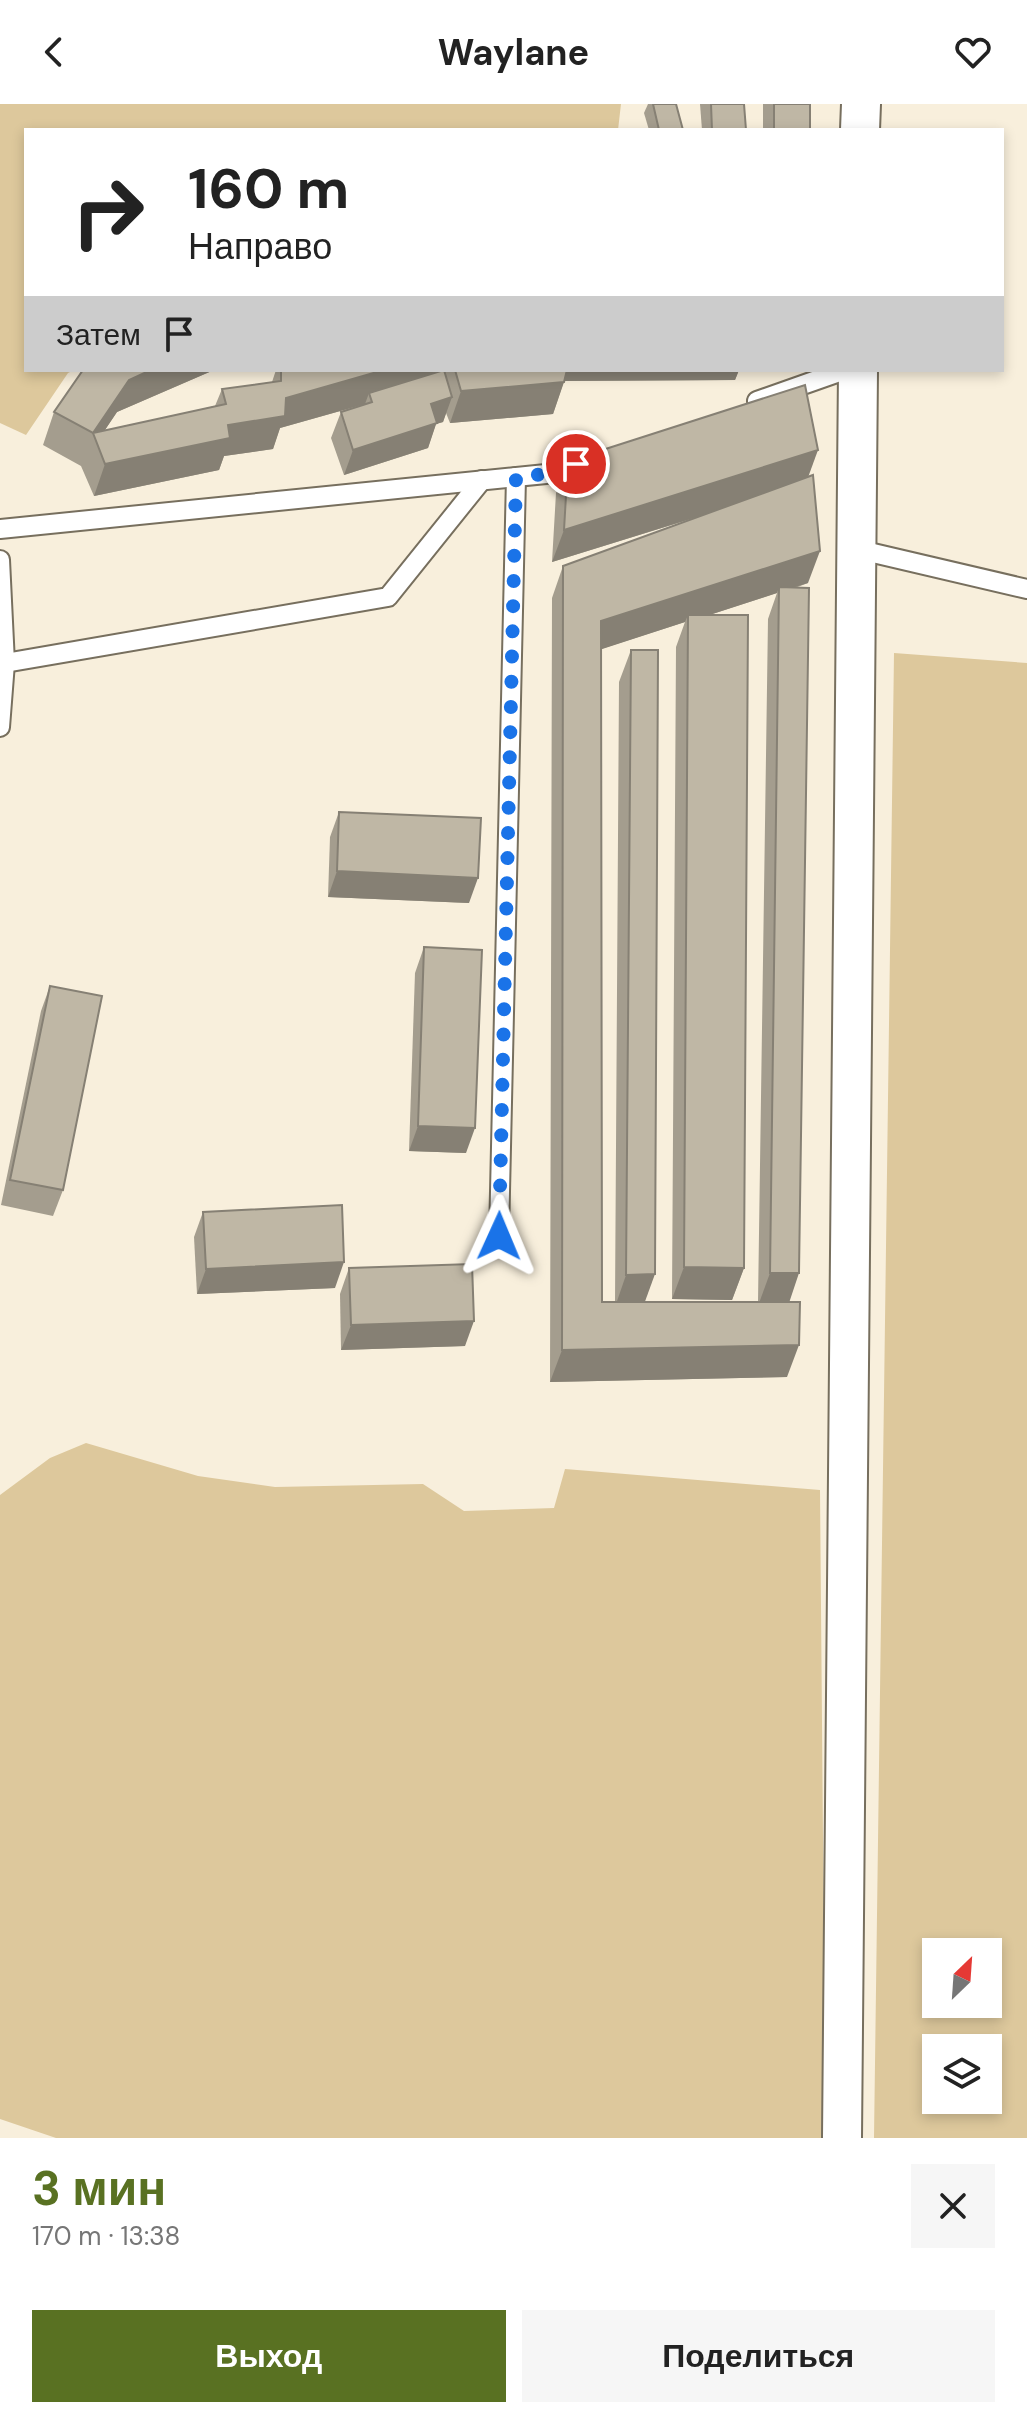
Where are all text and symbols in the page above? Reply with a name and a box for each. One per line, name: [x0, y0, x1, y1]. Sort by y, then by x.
text: Waylane: [438, 29, 589, 76]
icon: back: [32, 30, 76, 74]
icon: heart: [951, 30, 995, 74]
text: 160 m: [188, 152, 349, 225]
icon: right: [56, 160, 160, 264]
text: Направо: [188, 223, 332, 270]
icon: arrive: [157, 312, 201, 356]
text: Затем: [56, 315, 141, 354]
pin: [542, 430, 610, 498]
icon: arrive: [554, 442, 598, 486]
position arrow: [457, 1194, 541, 1278]
north arrow: [922, 1938, 1002, 2018]
map controls: [922, 1938, 1002, 2114]
button: layers: [922, 2034, 1002, 2114]
text: 3 мин: [32, 2157, 166, 2220]
button: close: [911, 2164, 995, 2248]
text: 170 m · 13:38: [32, 2219, 180, 2253]
button: Выход: [32, 2310, 506, 2402]
button: Поделиться: [522, 2310, 995, 2402]

